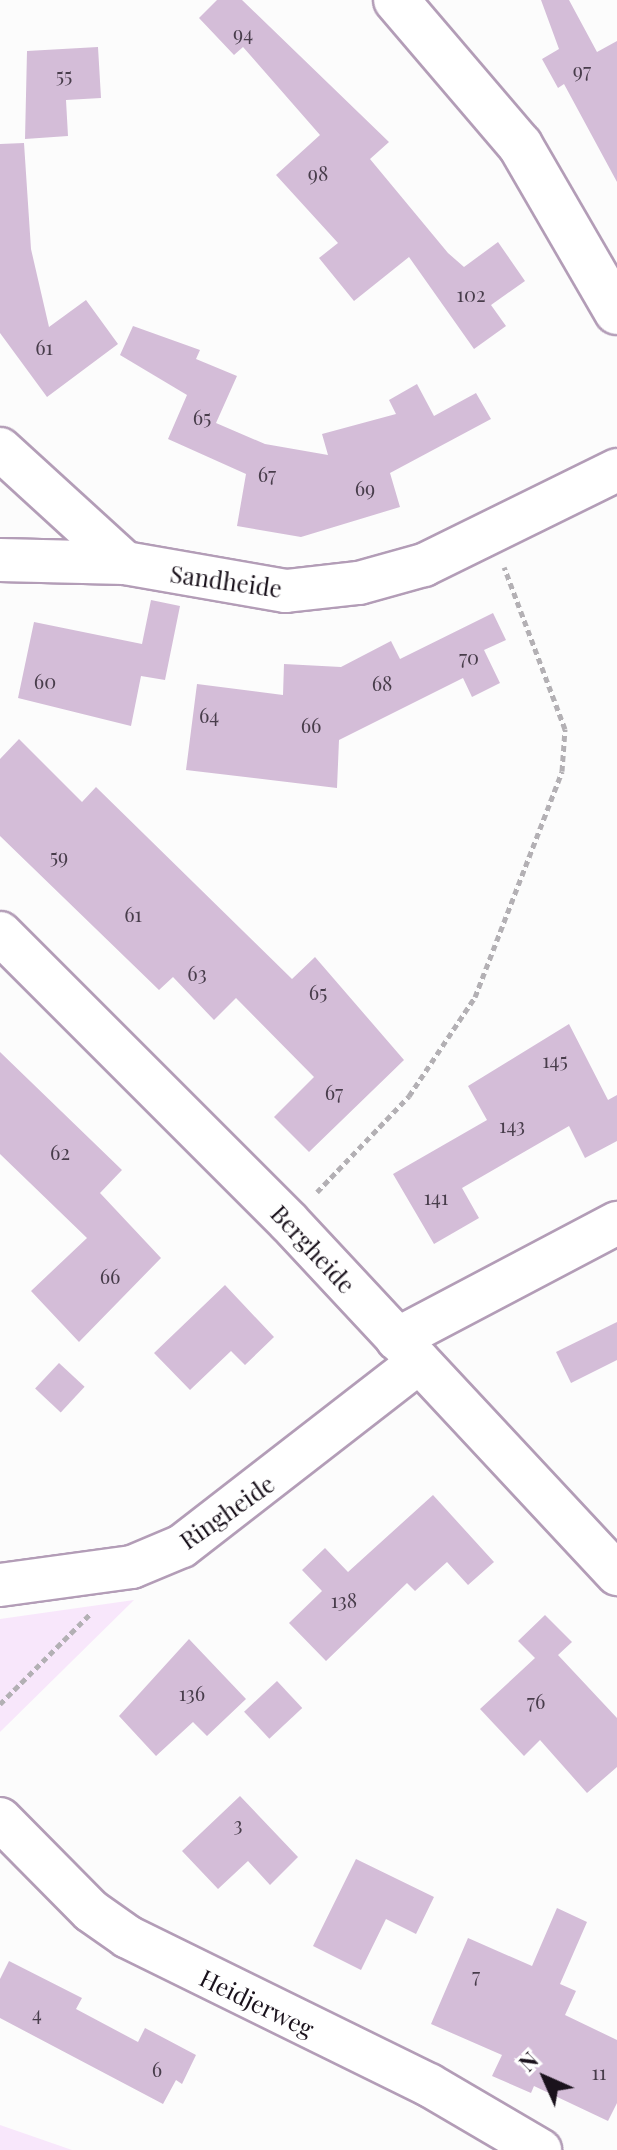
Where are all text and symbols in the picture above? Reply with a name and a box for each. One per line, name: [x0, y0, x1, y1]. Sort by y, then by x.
house number: 94: [233, 20, 253, 44]
house number: 97: [573, 57, 591, 81]
house number: 55: [56, 62, 72, 86]
house number: 98: [308, 160, 328, 184]
house number: 102: [457, 281, 485, 305]
house number: 61: [35, 334, 53, 358]
house number: 65: [193, 404, 211, 428]
house number: 67: [258, 461, 276, 485]
house number: 69: [355, 475, 375, 499]
street label: Sandheide: [168, 559, 284, 603]
house number: 70: [459, 644, 479, 668]
house number: 60: [34, 668, 56, 692]
house number: 68: [372, 670, 392, 694]
house number: 64: [199, 702, 219, 726]
house number: 66: [301, 712, 321, 736]
house number: 59: [50, 843, 68, 867]
house number: 61: [124, 901, 142, 925]
house number: 63: [187, 960, 207, 984]
house number: 65: [309, 979, 327, 1003]
house number: 145: [542, 1047, 568, 1071]
house number: 67: [325, 1079, 343, 1103]
house number: 143: [499, 1112, 525, 1136]
house number: 62: [50, 1139, 70, 1163]
house number: 141: [424, 1184, 448, 1208]
street label: Bergheide: [265, 1199, 361, 1299]
house number: 66: [100, 1263, 120, 1287]
street label: Ringheide: [174, 1469, 280, 1555]
house number: 138: [331, 1587, 357, 1611]
house number: 136: [179, 1680, 205, 1704]
house number: 76: [527, 1688, 545, 1712]
house number: 3: [233, 1811, 243, 1835]
house number: 7: [472, 1962, 480, 1986]
street label: Heidjerweg: [195, 1963, 319, 2043]
house number: 4: [32, 2000, 42, 2024]
north arrow: [505, 2038, 585, 2118]
text: N: [512, 2045, 544, 2077]
house number: 6: [152, 2056, 162, 2080]
house number: 11: [592, 2059, 606, 2083]

